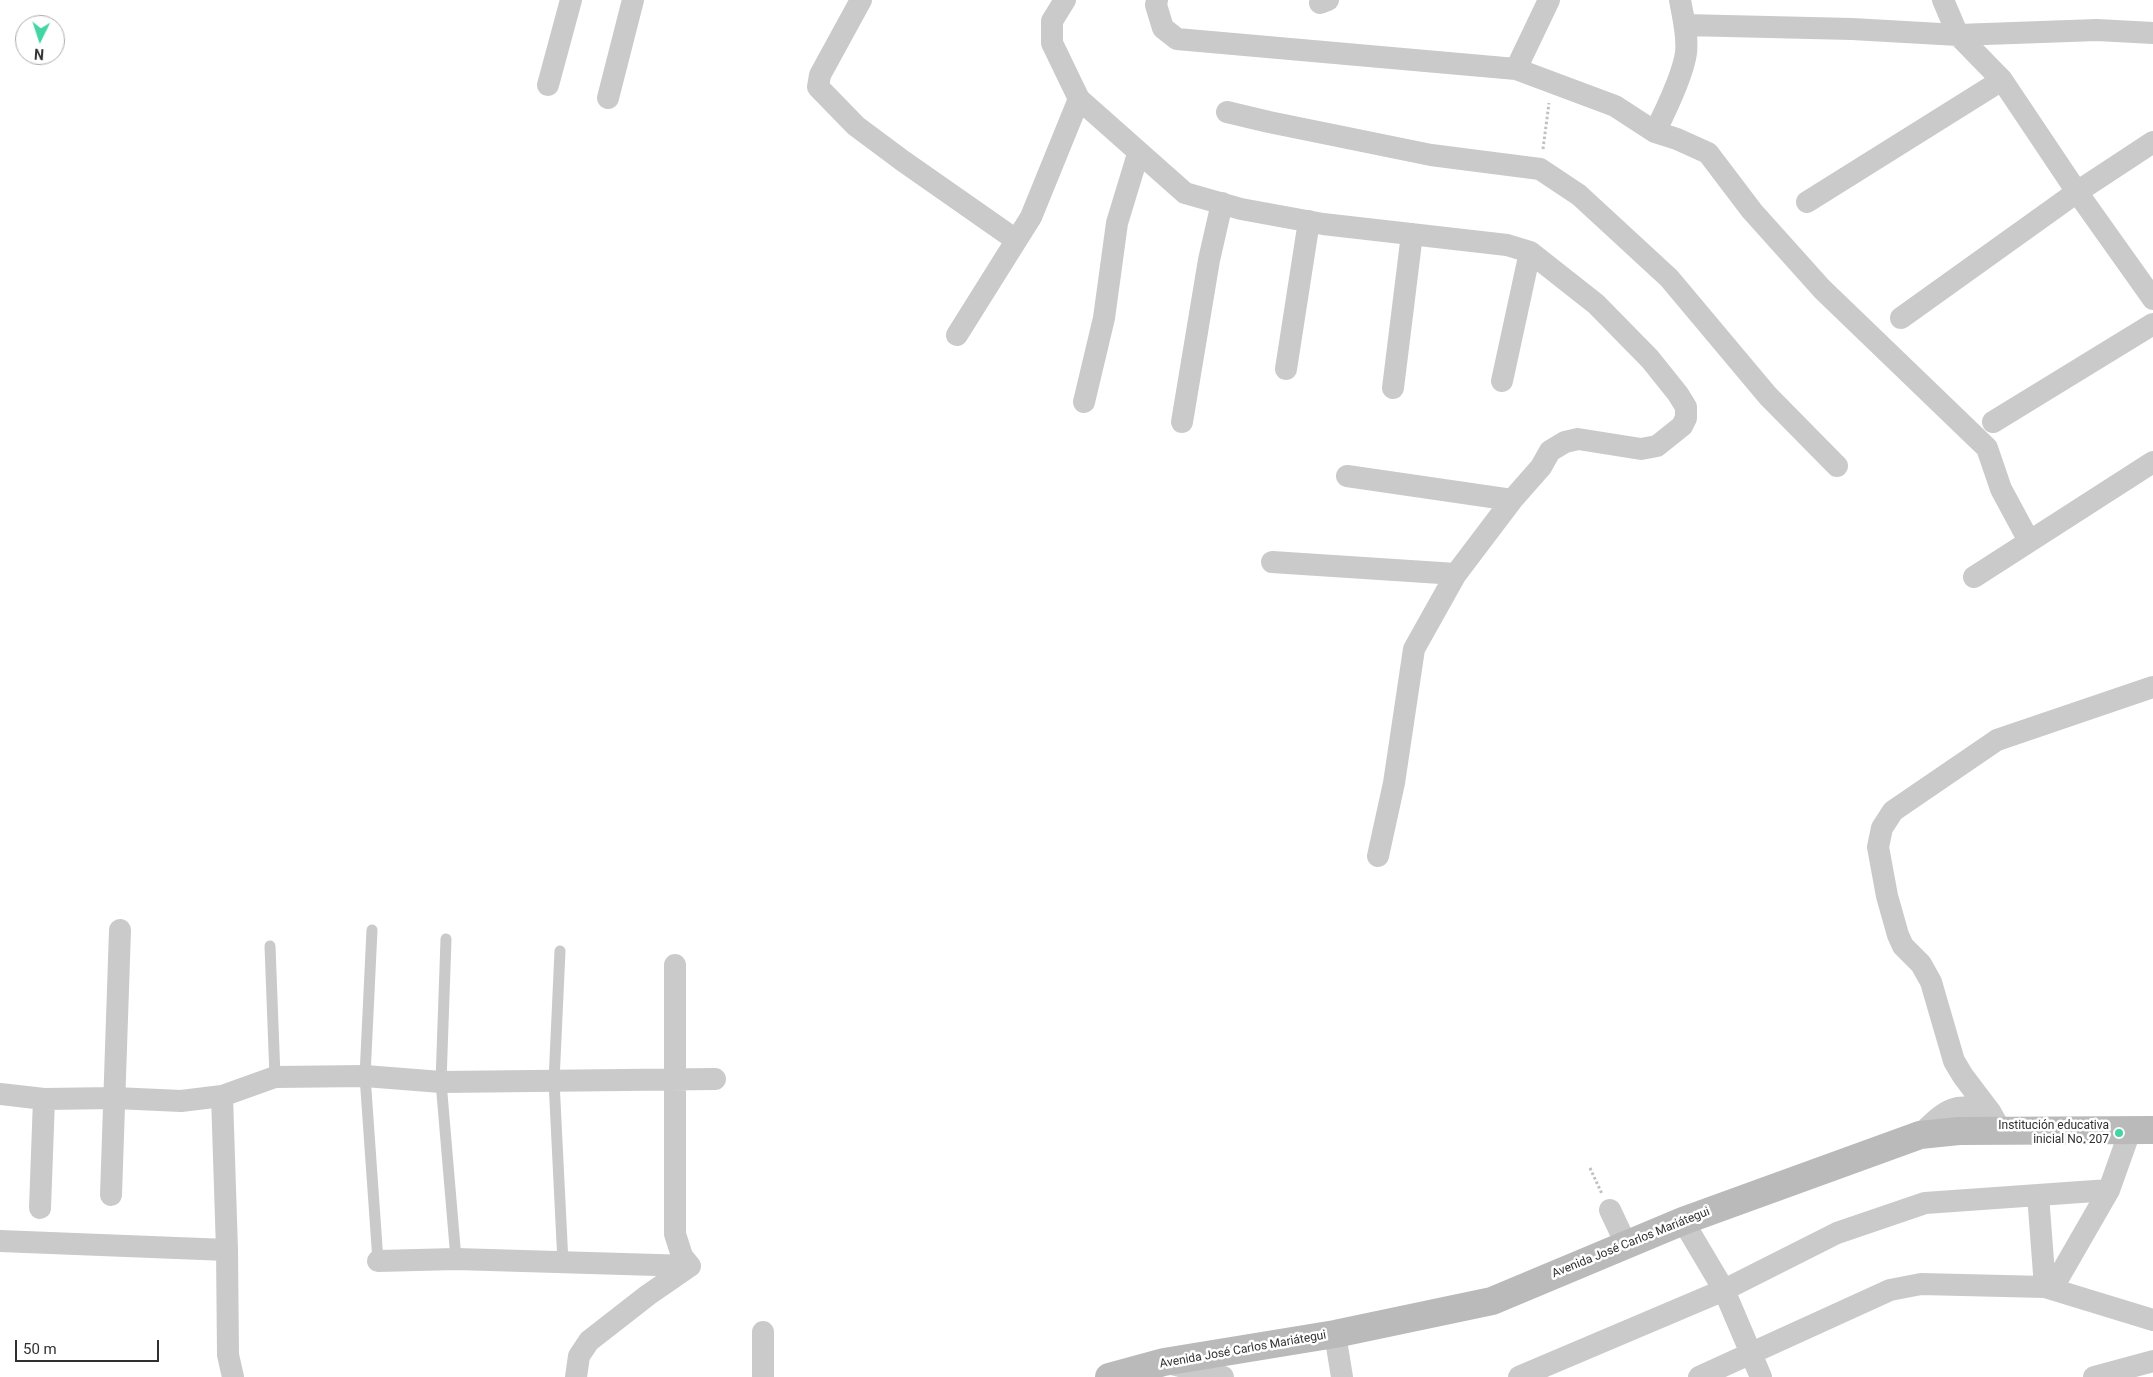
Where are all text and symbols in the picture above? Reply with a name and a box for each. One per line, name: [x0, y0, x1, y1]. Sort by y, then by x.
north arrow: [15, 15, 65, 65]
text: N: [34, 46, 45, 62]
place label: Institución educativa inicial No. 207: [1998, 1119, 2109, 1147]
marker: Institución educativa inicial No. 207: [2113, 1127, 2125, 1139]
street label: Avenida José Carlos Mariátegui: [1550, 1205, 1712, 1281]
street label: Avenida José Carlos Mariátegui: [1159, 1328, 1327, 1372]
scale bar: [18, 1330, 161, 1362]
text: 50 m: [23, 1340, 57, 1358]

